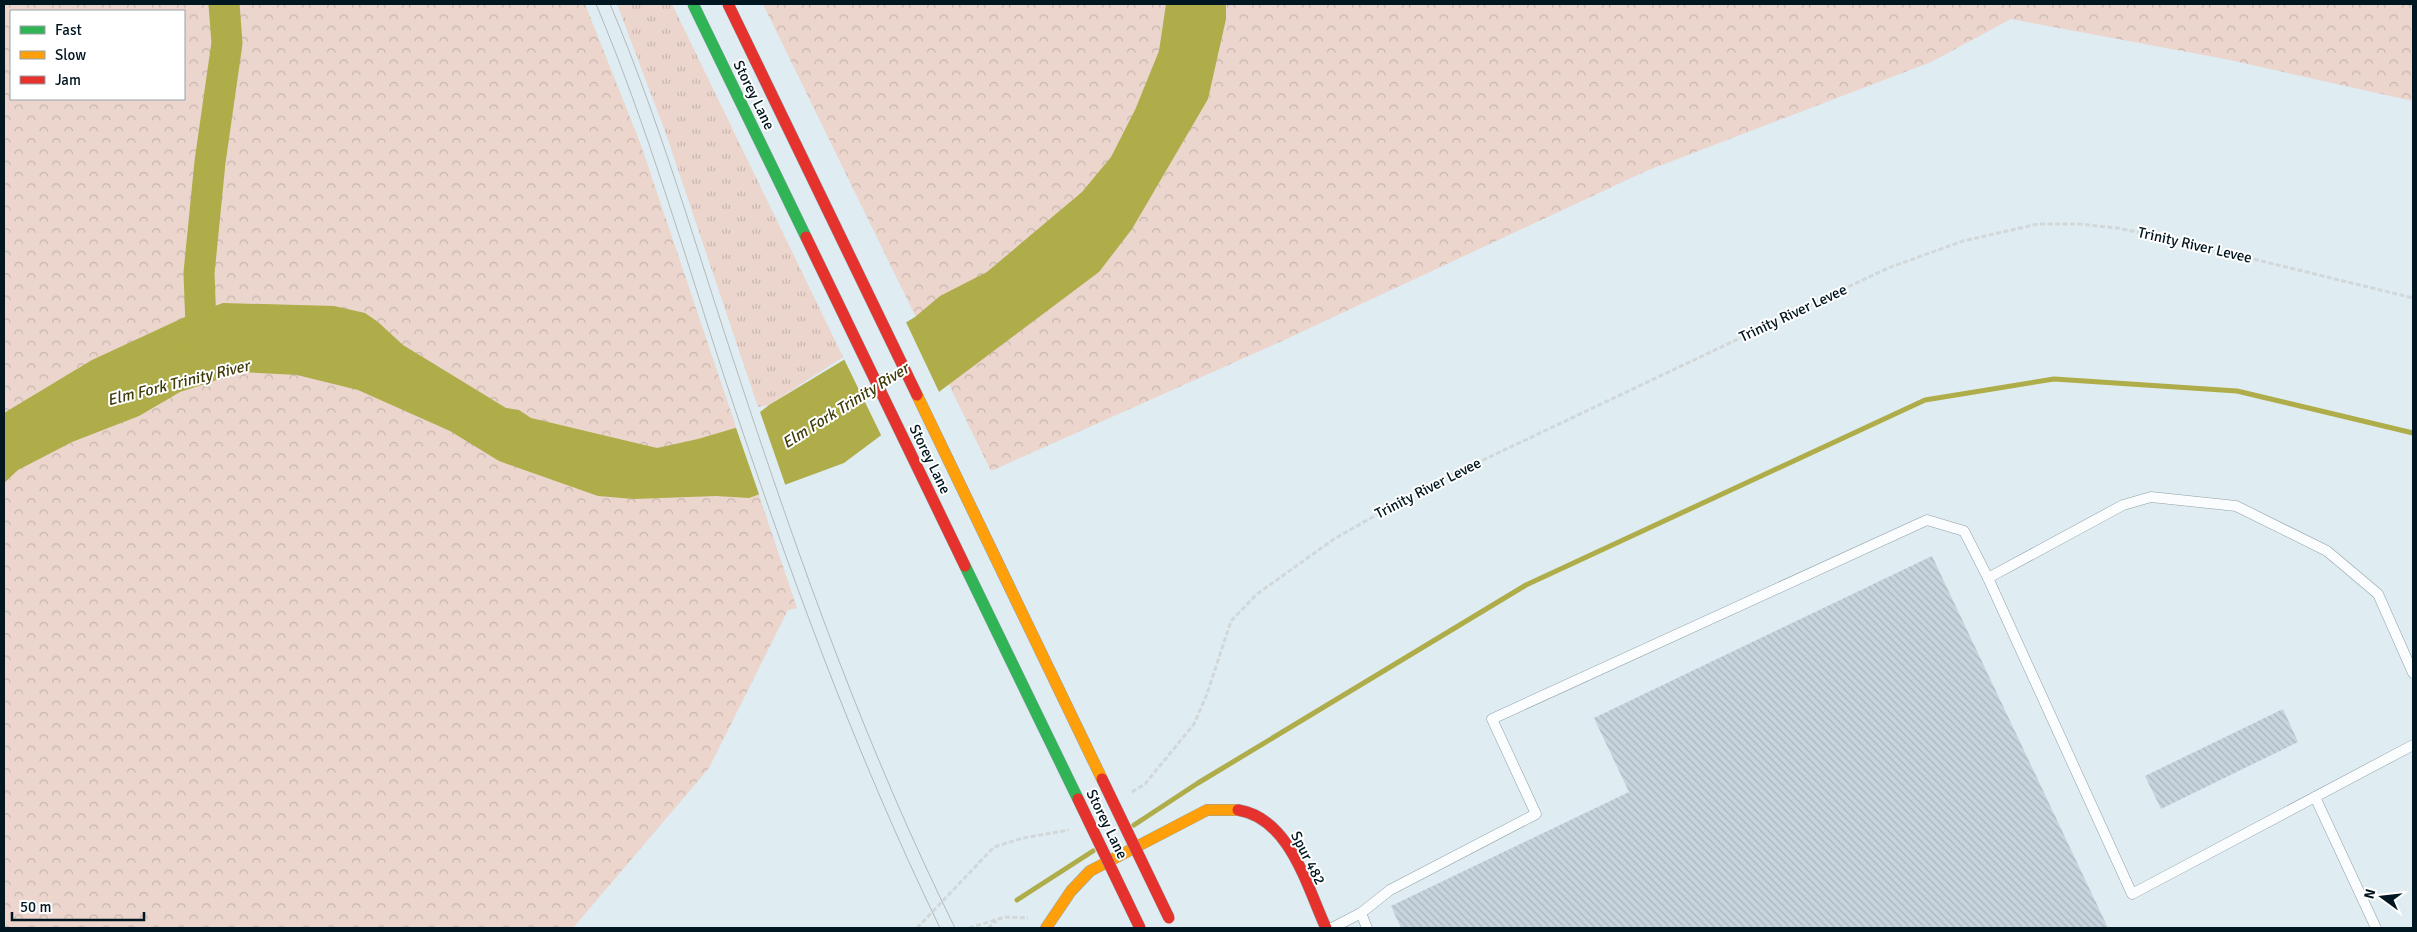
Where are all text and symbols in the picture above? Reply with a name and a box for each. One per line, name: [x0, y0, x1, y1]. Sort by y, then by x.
legend: [10, 10, 185, 100]
text: Fast: [55, 21, 82, 39]
text: Slow: [55, 46, 86, 64]
street label: Storey Lane: [729, 57, 779, 133]
text: Jam: [55, 71, 81, 89]
street label: Trinity River Levee: [2136, 223, 2254, 267]
street label: Trinity River Levee: [1736, 280, 1850, 346]
water label: Elm Fork Trinity River: [105, 355, 253, 410]
water label: Elm Fork Trinity River: [778, 358, 914, 453]
street label: Storey Lane: [905, 421, 955, 497]
street label: Trinity River Levee: [1372, 454, 1484, 522]
street label: Storey Lane: [1082, 786, 1132, 862]
street label: Spur 482: [1287, 828, 1329, 888]
north arrow: [2357, 872, 2407, 922]
text: N: [2360, 887, 2379, 901]
scale bar: [12, 890, 145, 922]
text: 50 m: [20, 898, 51, 916]

